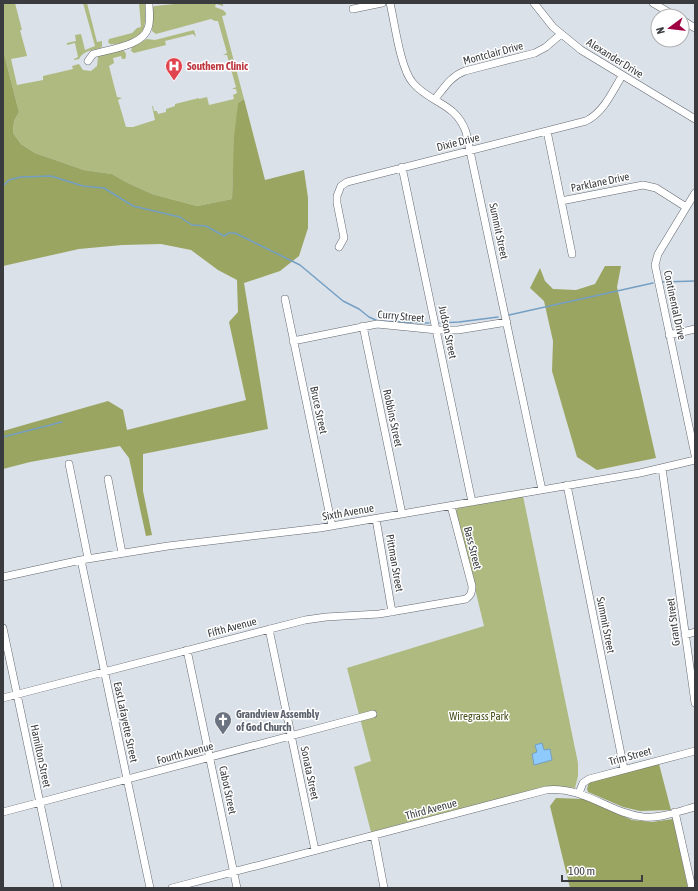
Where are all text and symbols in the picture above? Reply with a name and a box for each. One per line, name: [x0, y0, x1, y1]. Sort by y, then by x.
north arrow: [650, 8, 690, 48]
text: N: [654, 26, 667, 35]
street label: Alexander Drive: [585, 36, 645, 80]
street label: Montclair Drive: [462, 39, 524, 67]
hospital icon: Southern Clinic: [164, 56, 184, 81]
place label: Southern Clinic: [187, 60, 249, 72]
street label: Dixie Drive: [435, 131, 481, 153]
street label: Parklane Drive: [570, 170, 630, 194]
street label: Summit Street: [487, 202, 511, 260]
street label: Continental Drive: [662, 269, 688, 341]
street label: Judson Street: [437, 304, 459, 360]
street label: Curry Street: [377, 308, 425, 324]
street label: Bruce Street: [308, 385, 330, 435]
street label: Robbins Street: [381, 388, 405, 448]
street label: Sixth Avenue: [321, 502, 375, 522]
street label: Bass Street: [462, 525, 484, 571]
street label: Pittman Street: [384, 533, 406, 593]
street label: Summit Street: [595, 596, 617, 654]
street label: Grant Street: [664, 597, 682, 647]
street label: Fifth Avenue: [206, 615, 258, 639]
street label: East Lafayette Street: [112, 681, 140, 763]
place label: Grandview Assembly of God Church: [236, 708, 320, 733]
church icon: Grandview Assembly of God Church: [213, 710, 233, 735]
park label: Wiregrass Park: [449, 710, 509, 722]
street label: Hamilton Street: [28, 723, 54, 789]
street label: Fourth Avenue: [155, 740, 215, 766]
street label: Sonata Street: [298, 745, 322, 801]
street label: Trim Street: [607, 745, 653, 767]
street label: Cabot Street: [217, 765, 239, 815]
street label: Third Avenue: [404, 796, 458, 822]
scale bar: [562, 857, 642, 883]
text: 100 m: [568, 864, 595, 878]

